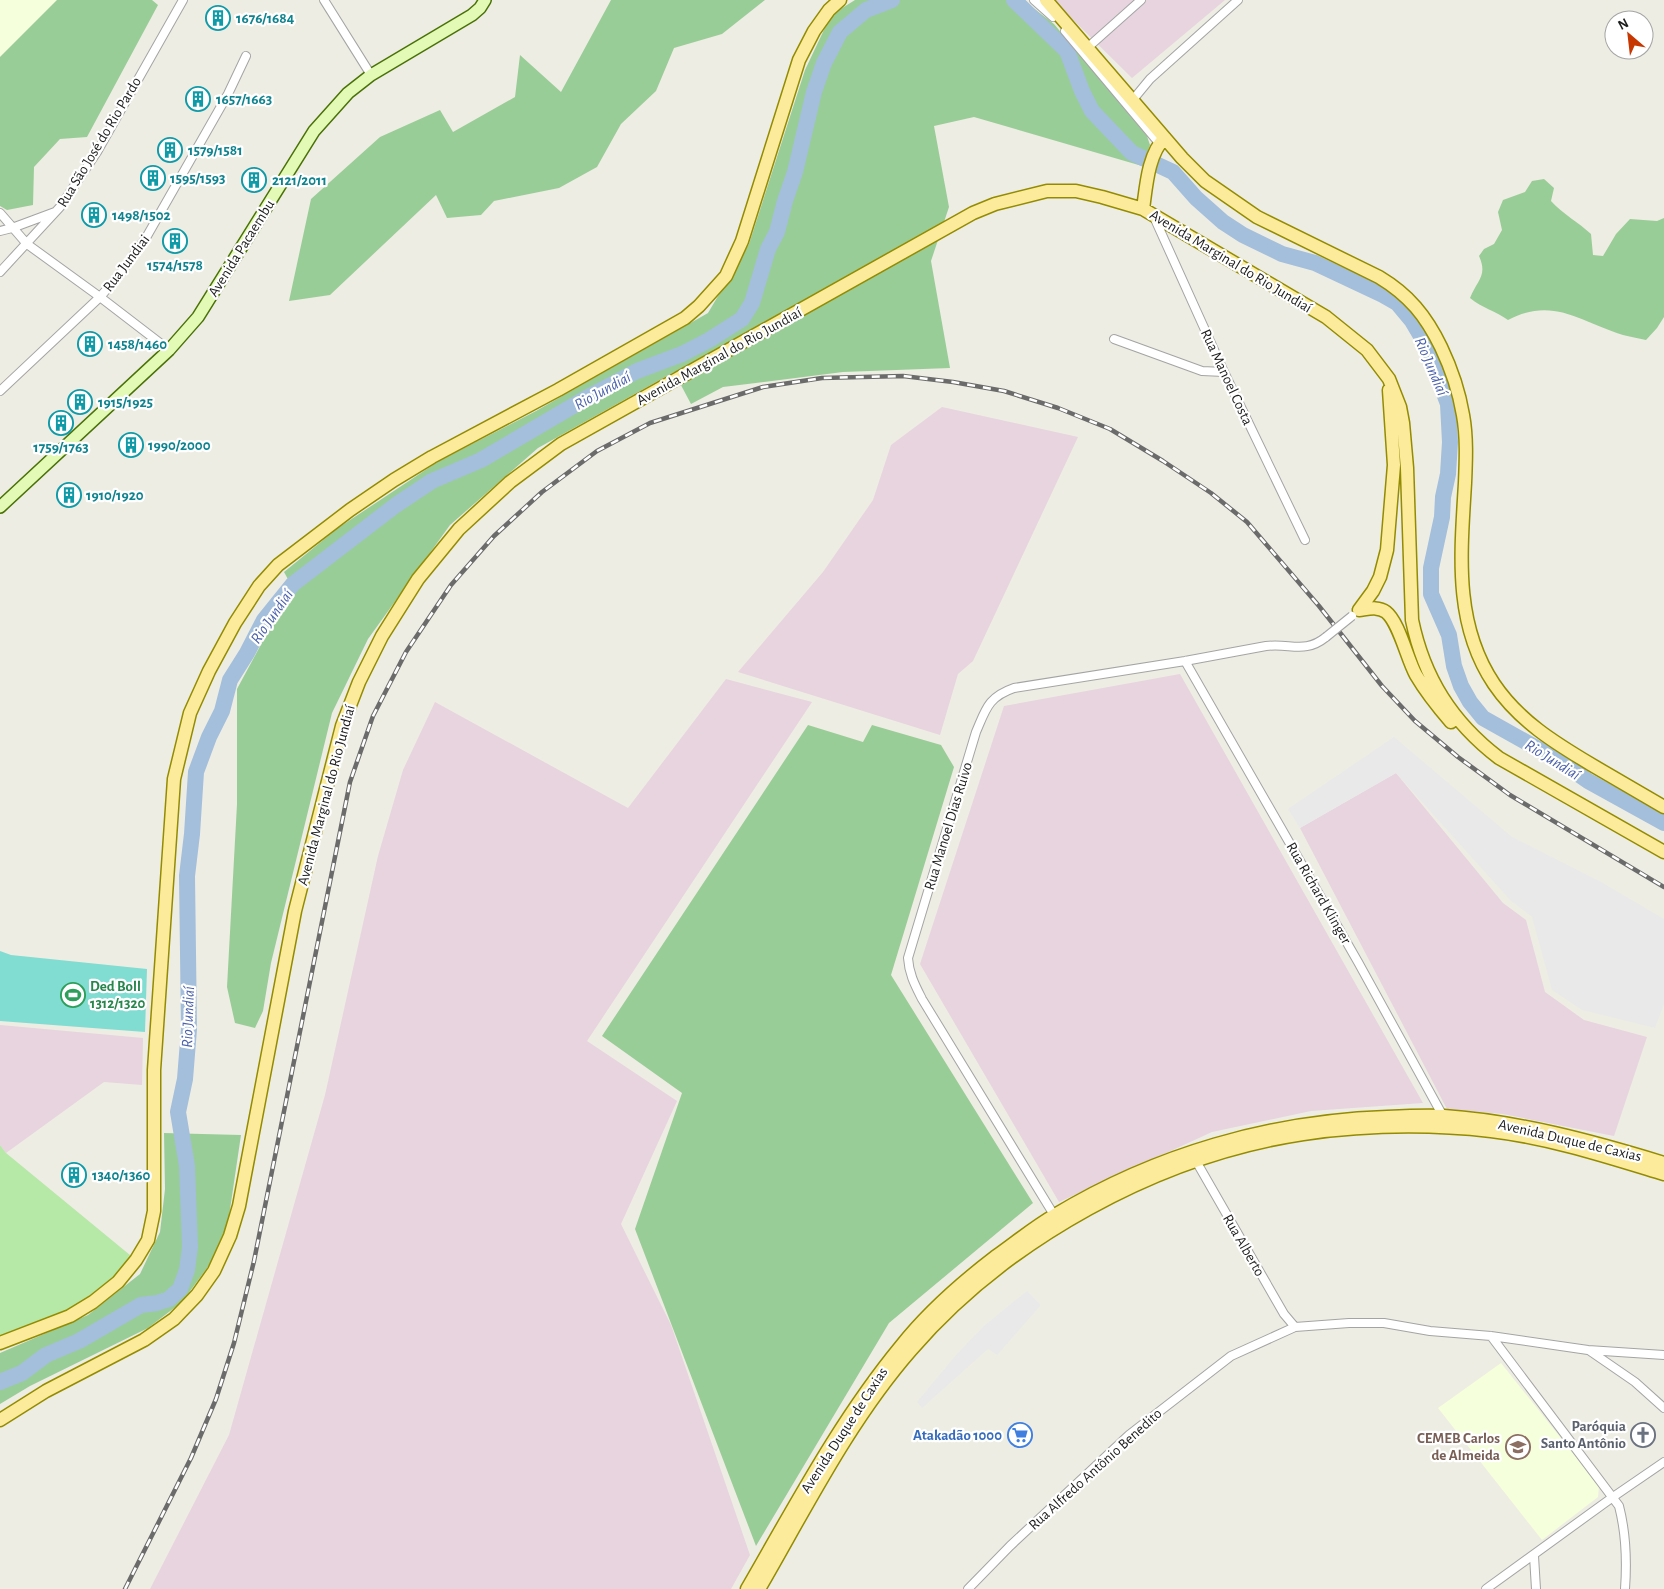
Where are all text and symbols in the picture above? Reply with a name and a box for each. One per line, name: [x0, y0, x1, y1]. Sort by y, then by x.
building icon: 1676/1684: [205, 5, 231, 31]
north arrow: [1604, 10, 1654, 60]
place label: 1676/1684: [236, 11, 295, 26]
text: N: [1616, 16, 1631, 33]
street label: Rua São José do Rio Pardo: [55, 75, 144, 210]
building icon: 1657/1663: [185, 86, 211, 112]
place label: 1657/1663: [216, 92, 272, 107]
building icon: 1579/1581: [157, 137, 183, 163]
place label: 1579/1581: [188, 143, 243, 158]
building icon: 1595/1593: [140, 165, 166, 191]
building icon: 2121/2011: [241, 167, 267, 193]
place label: 1595/1593: [170, 171, 225, 186]
place label: 2121/2011: [272, 173, 327, 188]
street label: Avenida Pacaembu: [206, 197, 277, 299]
building icon: 1498/1502: [81, 202, 107, 228]
street label: Avenida Marginal do Rio Jundiaí: [1147, 207, 1315, 316]
place label: 1498/1502: [112, 208, 171, 223]
building icon: 1574/1578: [162, 228, 188, 254]
street label: Rua Jundiai: [100, 232, 152, 294]
place label: 1574/1578: [147, 258, 203, 273]
street label: Avenida Marginal do Rio Jundiaí: [634, 305, 805, 408]
street label: Rua Manoel Costa: [1198, 327, 1255, 428]
building icon: 1458/1460: [77, 331, 103, 357]
water label: Rio Jundiaí: [1412, 335, 1451, 399]
place label: 1458/1460: [108, 337, 167, 352]
water label: Rio Jundiaí: [572, 368, 635, 413]
building icon: 1915/1925: [67, 389, 93, 415]
place label: 1915/1925: [98, 395, 153, 410]
building icon: 1759/1763: [48, 410, 74, 436]
building icon: 1990/2000: [118, 432, 144, 458]
place label: 1990/2000: [148, 438, 211, 453]
place label: 1759/1763: [33, 440, 89, 455]
building icon: 1910/1920: [56, 482, 82, 508]
place label: 1910/1920: [86, 488, 144, 503]
water label: Rio Jundiaí: [248, 586, 297, 646]
street label: Avenida Marginal do Rio Jundiaí: [295, 703, 358, 887]
water label: Rio Jundiaí: [1522, 737, 1584, 784]
street label: Rua Manoel Dias Ruivo: [922, 760, 975, 892]
street label: Rua Richard Klinger: [1283, 840, 1354, 947]
place label: Ded Boll 1312/1320: [90, 979, 146, 1011]
sports icon: Ded Boll 1312/1320: [60, 982, 86, 1008]
water label: Rio Jundiaí: [179, 985, 197, 1048]
street label: Avenida Duque de Caxias: [1497, 1117, 1643, 1164]
building icon: 1340/1360: [61, 1162, 87, 1188]
place label: 1340/1360: [92, 1168, 151, 1183]
street label: Rua Alberto: [1220, 1212, 1267, 1279]
street label: Avenida Duque de Caxias: [798, 1365, 891, 1496]
street label: Rua Alfredo Antônio Benedito: [1026, 1406, 1165, 1533]
place label: Paróquia Santo Antônio: [1541, 1419, 1626, 1451]
supermarket icon: Atakadão 1000: [1007, 1422, 1033, 1448]
church icon: Paróquia Santo Antônio: [1630, 1422, 1656, 1448]
place label: Atakadão 1000: [913, 1428, 1002, 1443]
place label: CEMEB Carlos de Almeida: [1417, 1431, 1500, 1463]
school or university icon: CEMEB Carlos de Almeida: [1505, 1434, 1531, 1460]

